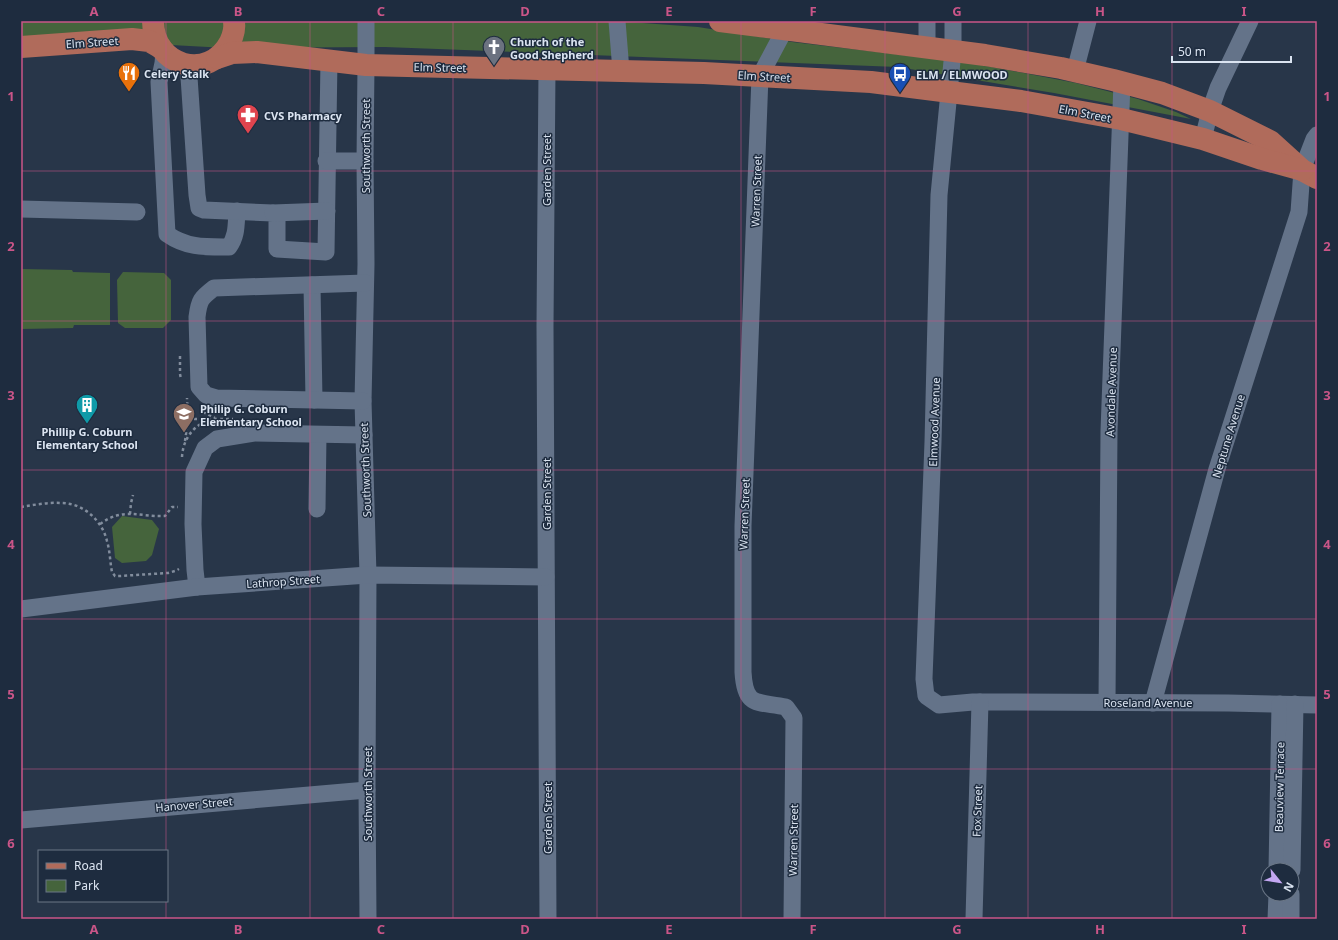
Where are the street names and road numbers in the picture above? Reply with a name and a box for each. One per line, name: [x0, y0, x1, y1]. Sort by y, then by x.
street label: Elm Street: [65, 33, 119, 51]
street label: Elm Street: [413, 59, 467, 75]
street label: Elm Street: [737, 67, 791, 85]
street label: Southworth Street: [358, 99, 373, 193]
street label: Elm Street: [1058, 101, 1112, 125]
street label: Garden Street: [539, 134, 554, 206]
street label: Warren Street: [747, 155, 765, 227]
street label: Avondale Avenue: [1102, 347, 1120, 437]
street label: Elmwood Avenue: [925, 377, 943, 467]
street label: Neptune Avenue: [1208, 392, 1248, 480]
street label: Southworth Street: [356, 423, 374, 517]
street label: Garden Street: [539, 458, 554, 530]
street label: Warren Street: [735, 478, 753, 550]
street label: Lathrop Street: [246, 571, 320, 591]
street label: Roseland Avenue: [1103, 695, 1193, 710]
street label: Beauview Terrace: [1271, 742, 1287, 832]
street label: Southworth Street: [360, 747, 375, 841]
street label: Garden Street: [540, 782, 555, 854]
street label: Fox Street: [969, 785, 985, 837]
street label: Hanover Street: [155, 793, 233, 815]
street label: Warren Street: [785, 804, 801, 876]

